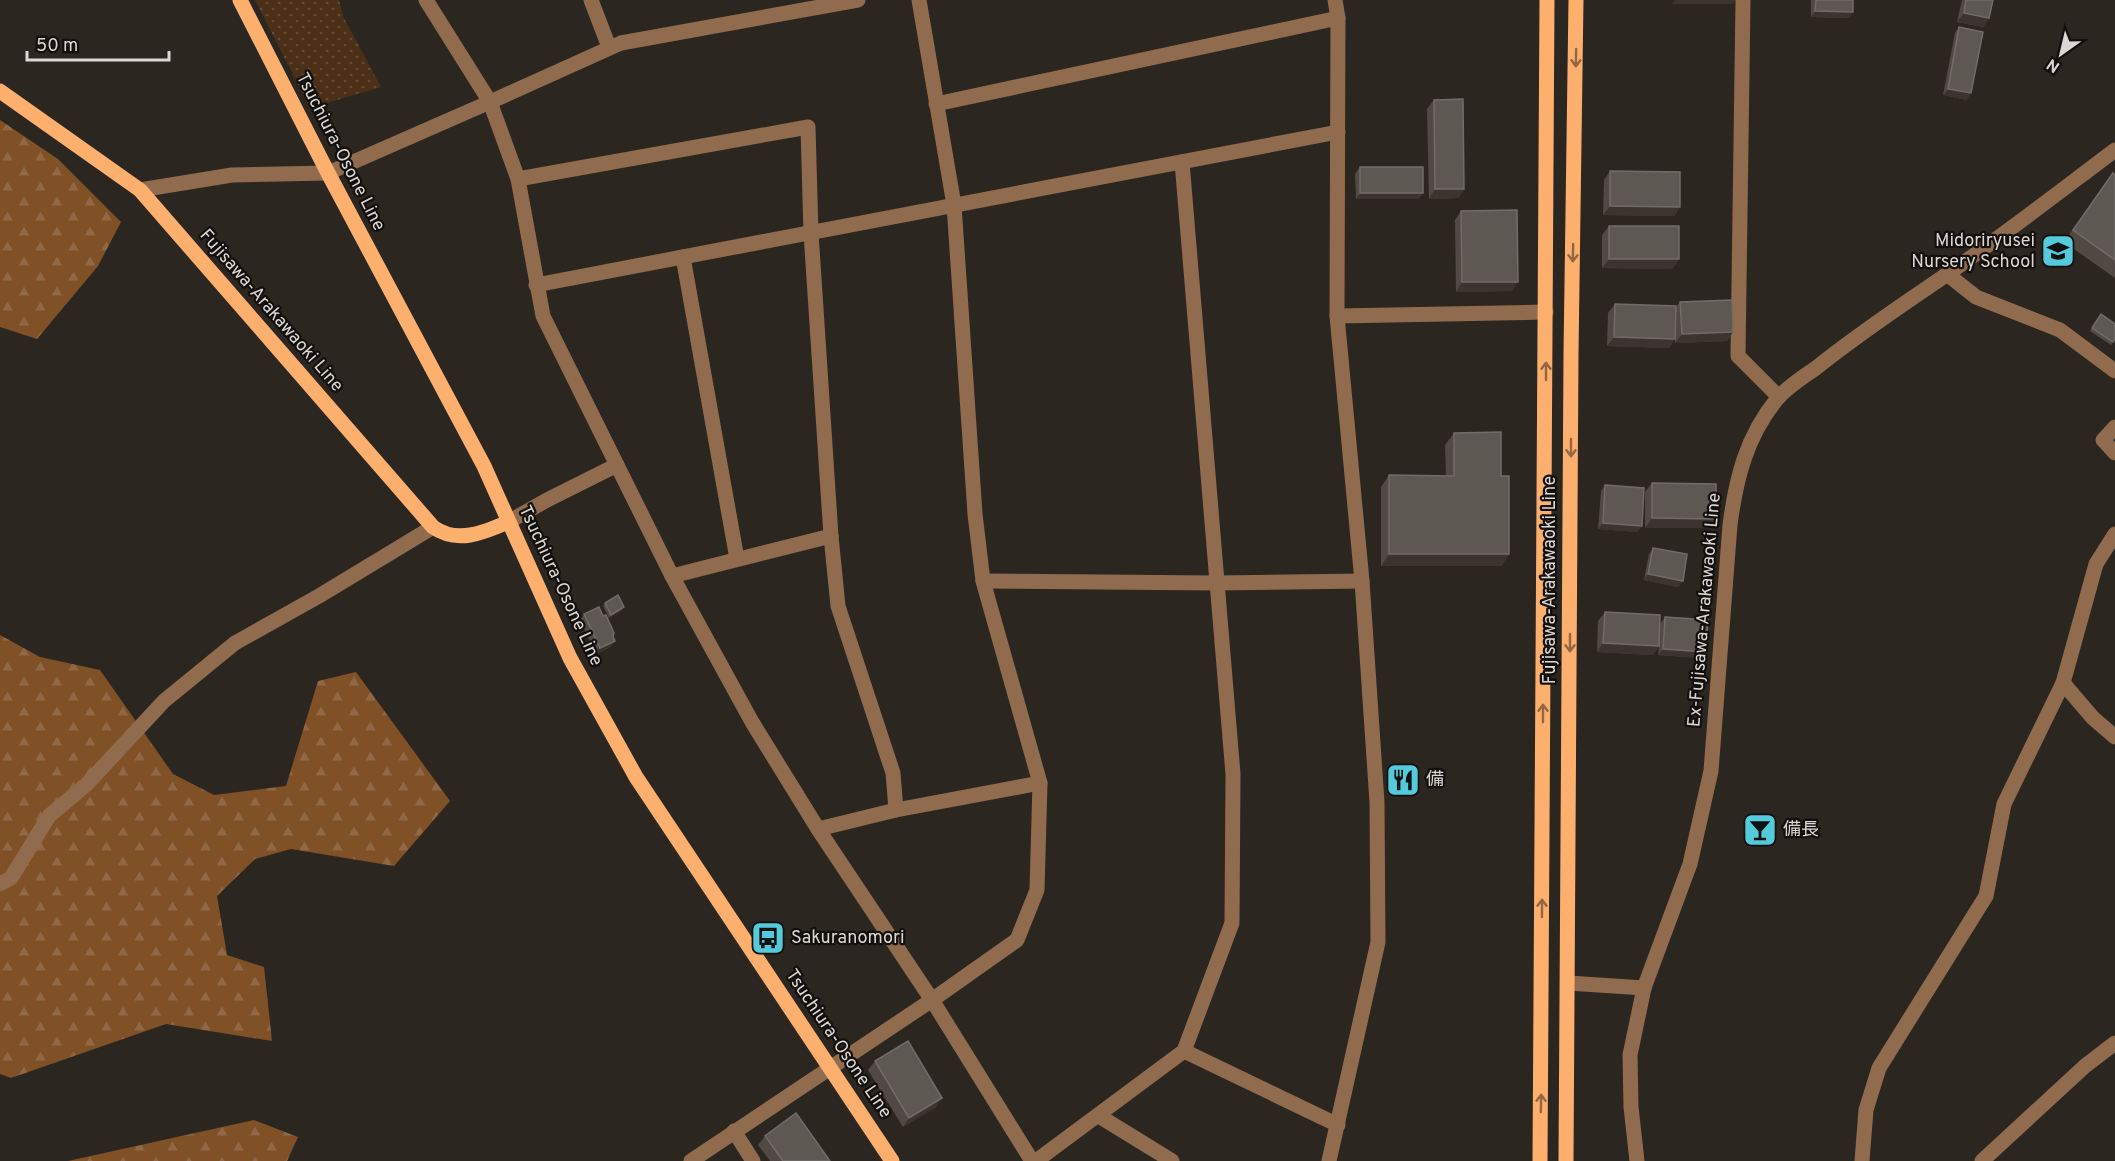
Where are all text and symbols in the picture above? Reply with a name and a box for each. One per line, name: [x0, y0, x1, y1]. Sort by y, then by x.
scale bar: [27, 24, 170, 62]
north arrow: [2031, 24, 2091, 84]
text: 50 m: [36, 35, 78, 58]
one-way arrow: [1570, 48, 1581, 68]
text: N: [2043, 53, 2064, 76]
street label: Tsuchiura-Osone Line: [290, 69, 390, 235]
street label: Fujisawa-Arakawaoki Line: [194, 225, 348, 397]
place label: Midoriryusei Nursery School: [1911, 230, 2035, 274]
school or university icon: Midoriryusei Nursery School: [2040, 233, 2076, 269]
one-way arrow: [1567, 243, 1578, 263]
one-way arrow: [1540, 361, 1551, 381]
one-way arrow: [1565, 438, 1577, 458]
street label: Fujisawa-Arakawaoki Line: [1539, 476, 1562, 684]
street label: Ex-Fujisawa-Arakawaoki Line: [1683, 492, 1727, 728]
street label: Tsuchiura-Osone Line: [513, 502, 607, 670]
one-way arrow: [1564, 633, 1575, 653]
one-way arrow: [1537, 703, 1549, 723]
restaurant icon: 備: [1385, 762, 1421, 798]
place label: 備: [1426, 769, 1444, 792]
bar icon: 備長: [1742, 812, 1778, 848]
place label: 備長: [1783, 819, 1819, 842]
one-way arrow: [1536, 898, 1548, 918]
bus stop icon: Sakuranomori: [750, 920, 786, 956]
place label: Sakuranomori: [791, 927, 904, 950]
street label: Tsuchiura-Osone Line: [780, 965, 896, 1123]
one-way arrow: [1535, 1093, 1547, 1113]

